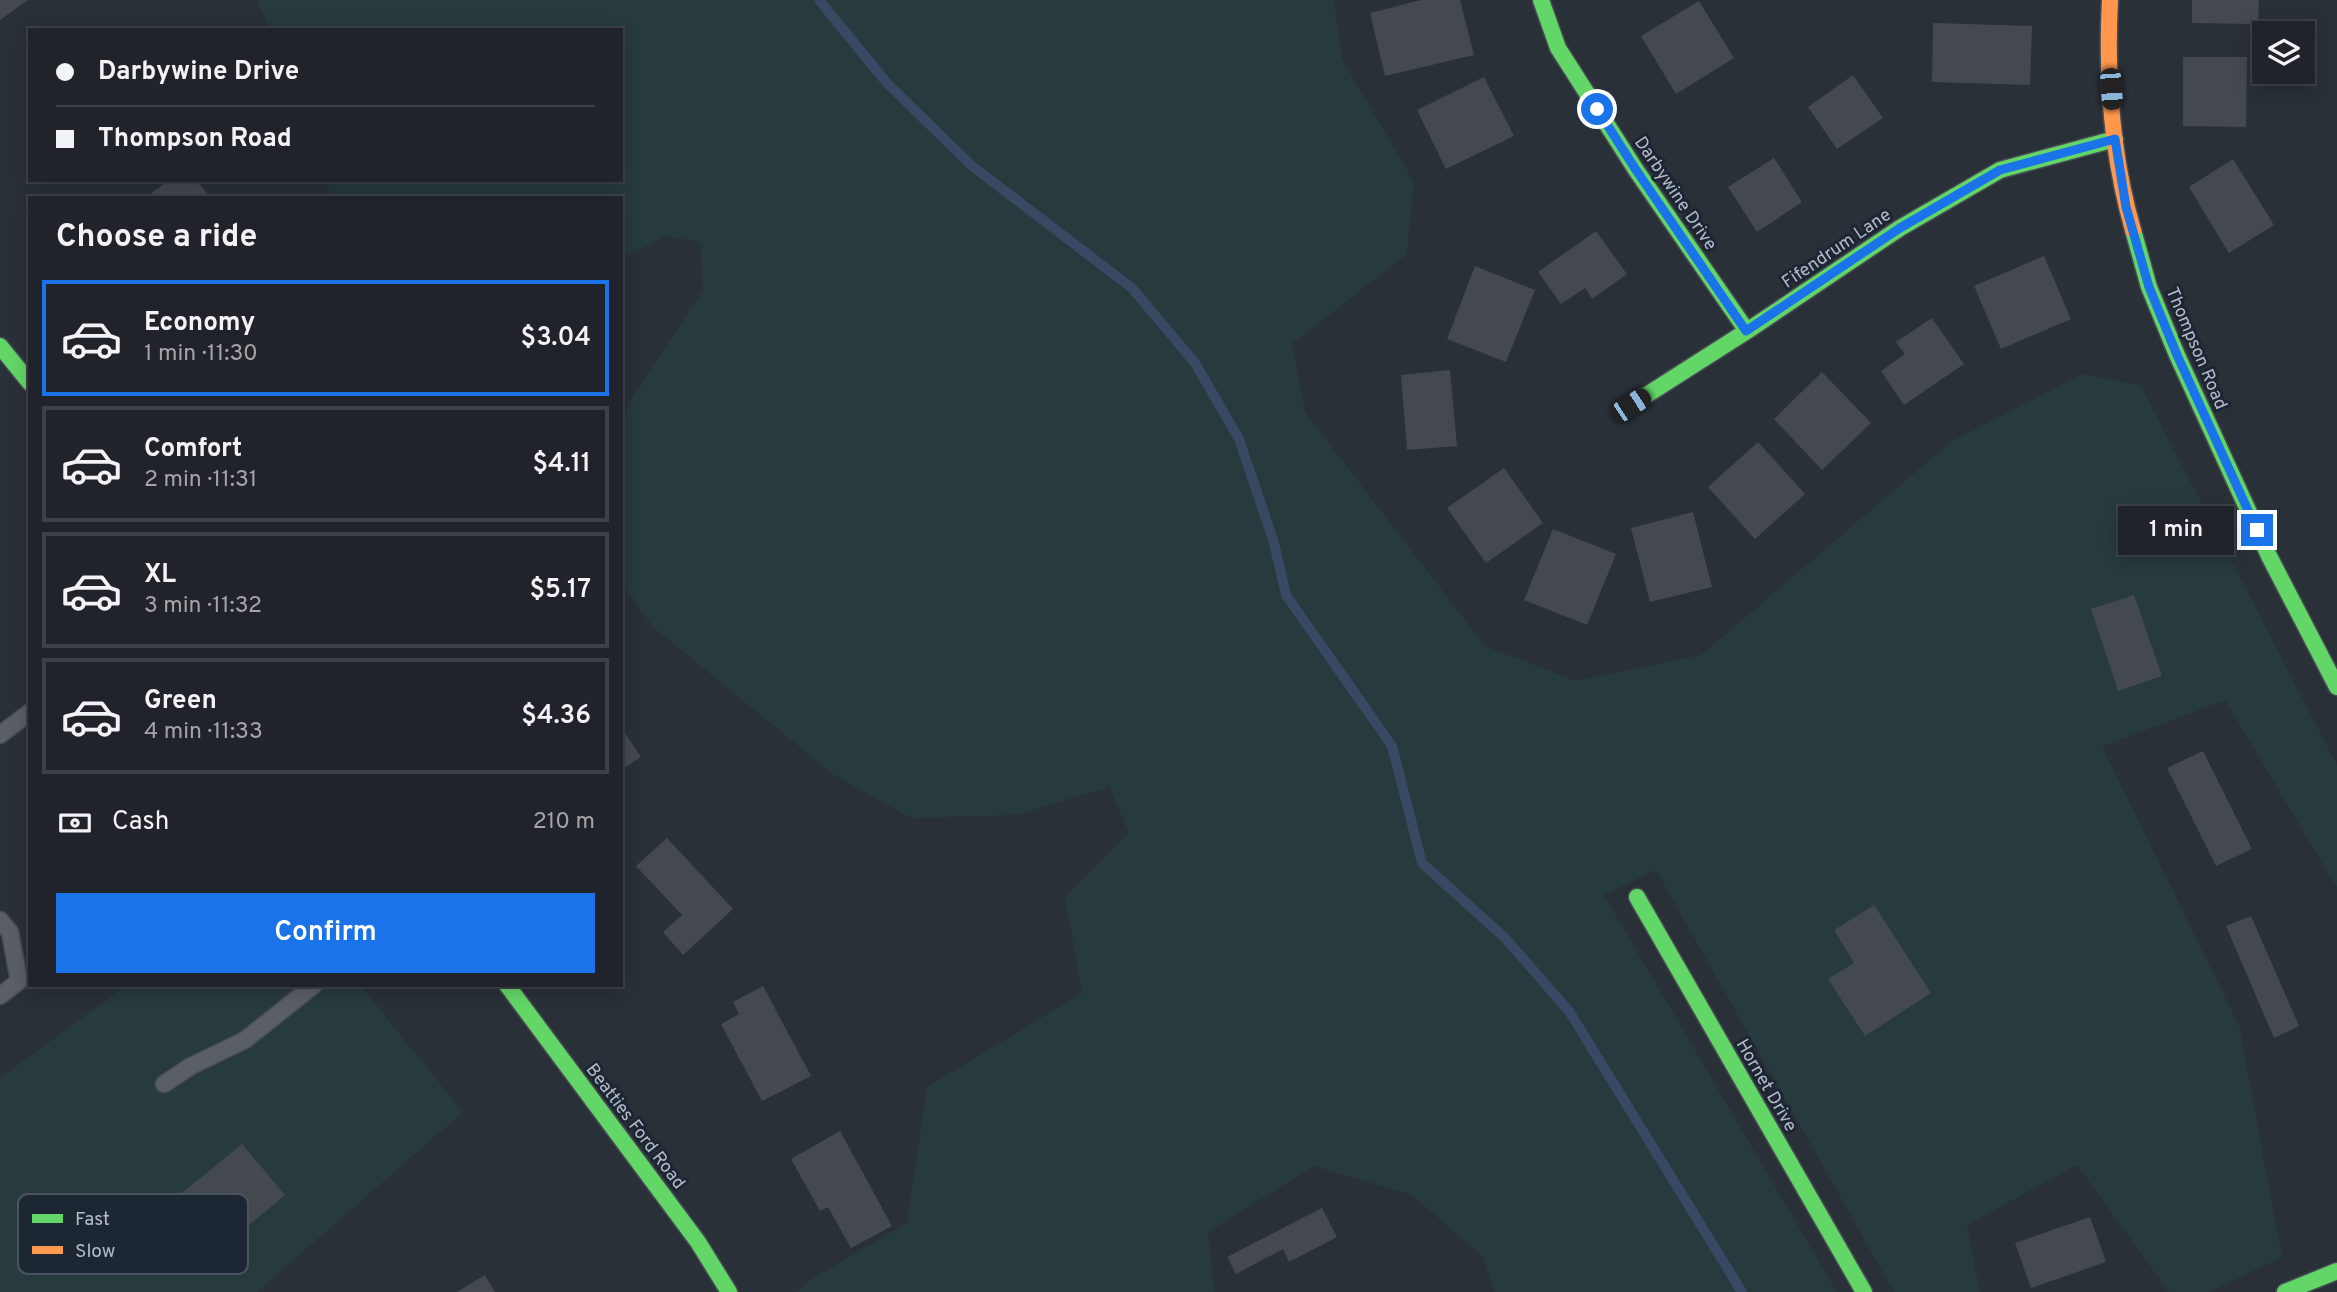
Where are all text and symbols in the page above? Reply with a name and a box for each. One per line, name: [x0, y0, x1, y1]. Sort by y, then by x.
map controls: [2252, 21, 2315, 84]
button: layers: [2252, 21, 2315, 84]
text: Darbywine Drive: [98, 56, 299, 89]
car: [2100, 67, 2123, 111]
route start: [1581, 93, 1613, 125]
text: Thompson Road: [98, 123, 292, 156]
street label: Darbywine Drive: [1628, 132, 1721, 255]
street label: Fifendrum Lane: [1778, 204, 1896, 294]
text: Choose a ride: [56, 218, 257, 258]
street label: Thompson Road: [2160, 284, 2232, 413]
icon: car: [60, 307, 123, 370]
text: Economy: [144, 307, 255, 340]
text: $3.04: [521, 322, 591, 355]
text: 1 min · 11:30: [144, 340, 258, 369]
car: [1608, 385, 1655, 425]
icon: car: [60, 433, 123, 496]
text: Comfort: [144, 433, 242, 466]
text: $4.11: [532, 448, 591, 481]
text: 2 min · 11:31: [144, 466, 257, 495]
callout: 1 min: [2117, 505, 2232, 554]
route end: [2241, 514, 2273, 546]
text: 1 min: [2149, 516, 2203, 545]
icon: car: [60, 559, 123, 622]
text: XL: [144, 559, 176, 592]
text: $5.17: [529, 574, 591, 607]
text: 3 min · 11:32: [144, 592, 262, 621]
icon: car: [60, 685, 123, 748]
text: Green: [144, 685, 217, 718]
text: $4.36: [521, 700, 591, 733]
text: 4 min · 11:33: [144, 718, 263, 747]
icon: cash: [56, 804, 94, 842]
text: Cash: [112, 806, 169, 839]
text: 210 m: [533, 808, 595, 837]
button: Confirm: [56, 893, 595, 973]
street label: Hornet Drive: [1730, 1035, 1801, 1136]
street label: Beatties Ford Road: [580, 1059, 690, 1194]
legend: [18, 1194, 248, 1274]
text: Fast: [75, 1208, 110, 1232]
text: Slow: [75, 1240, 115, 1264]

